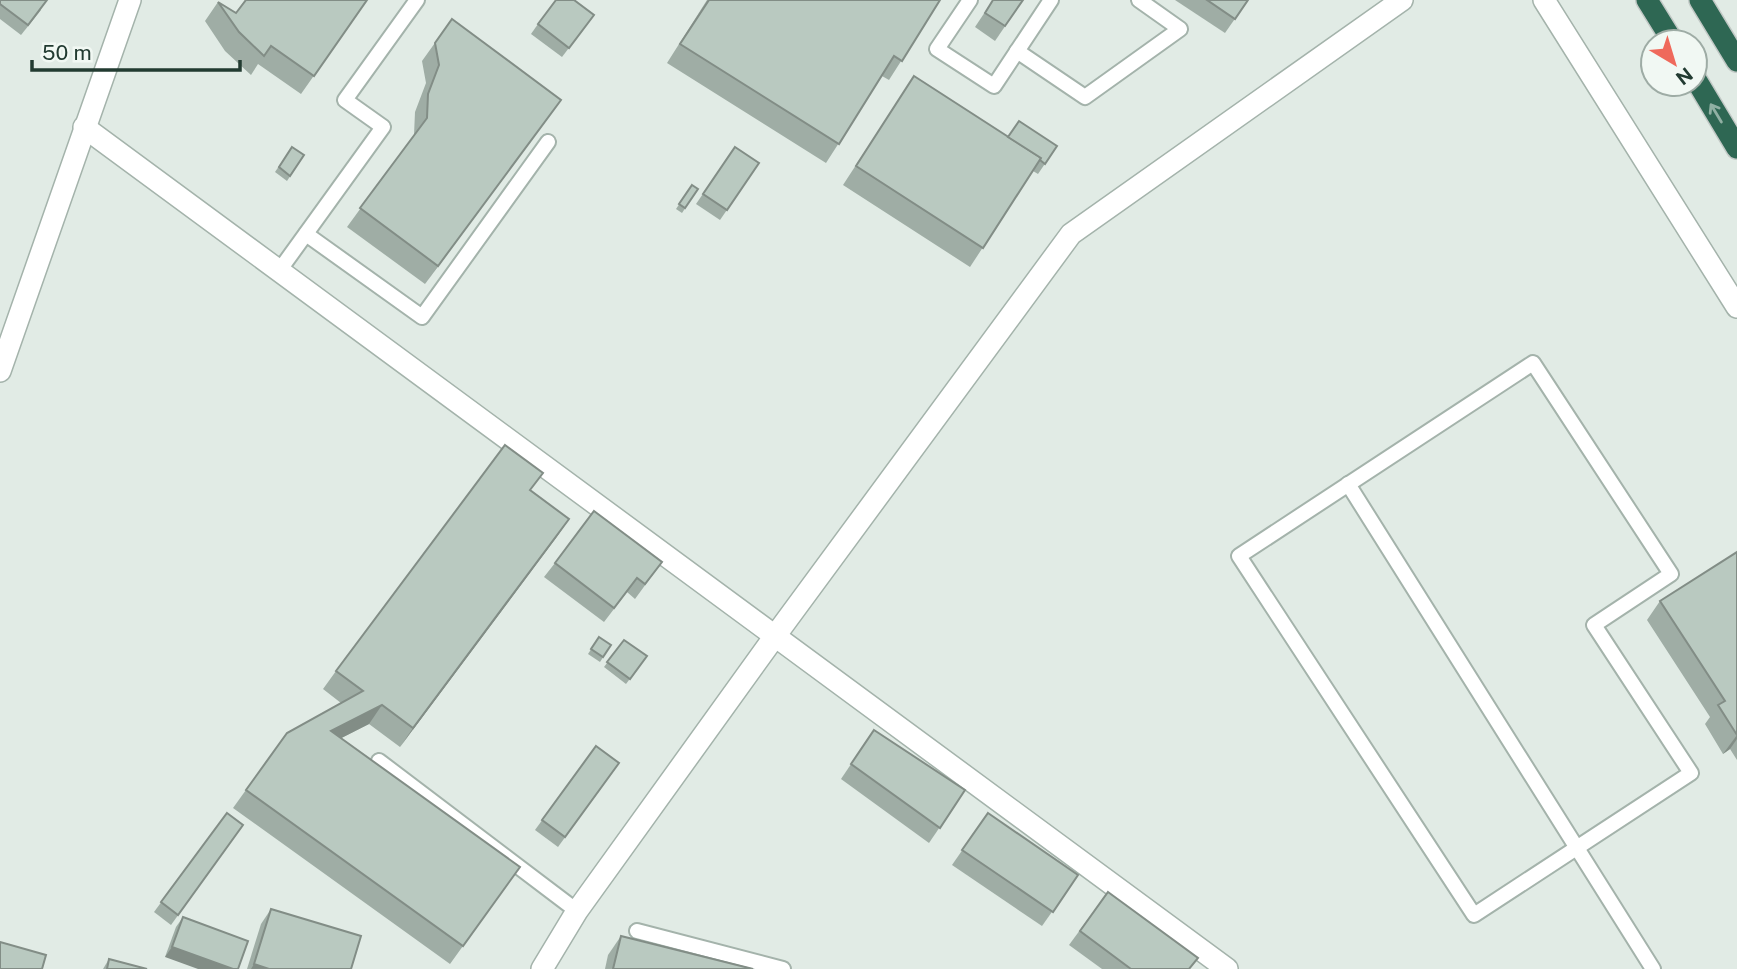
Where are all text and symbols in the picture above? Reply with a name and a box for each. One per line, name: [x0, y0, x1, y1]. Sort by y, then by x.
scale bar: [32, 28, 240, 72]
north arrow: [1639, 28, 1709, 98]
text: 50 m: [42, 40, 92, 65]
text: N: [1672, 63, 1697, 90]
one-way arrow: [1709, 104, 1723, 124]

